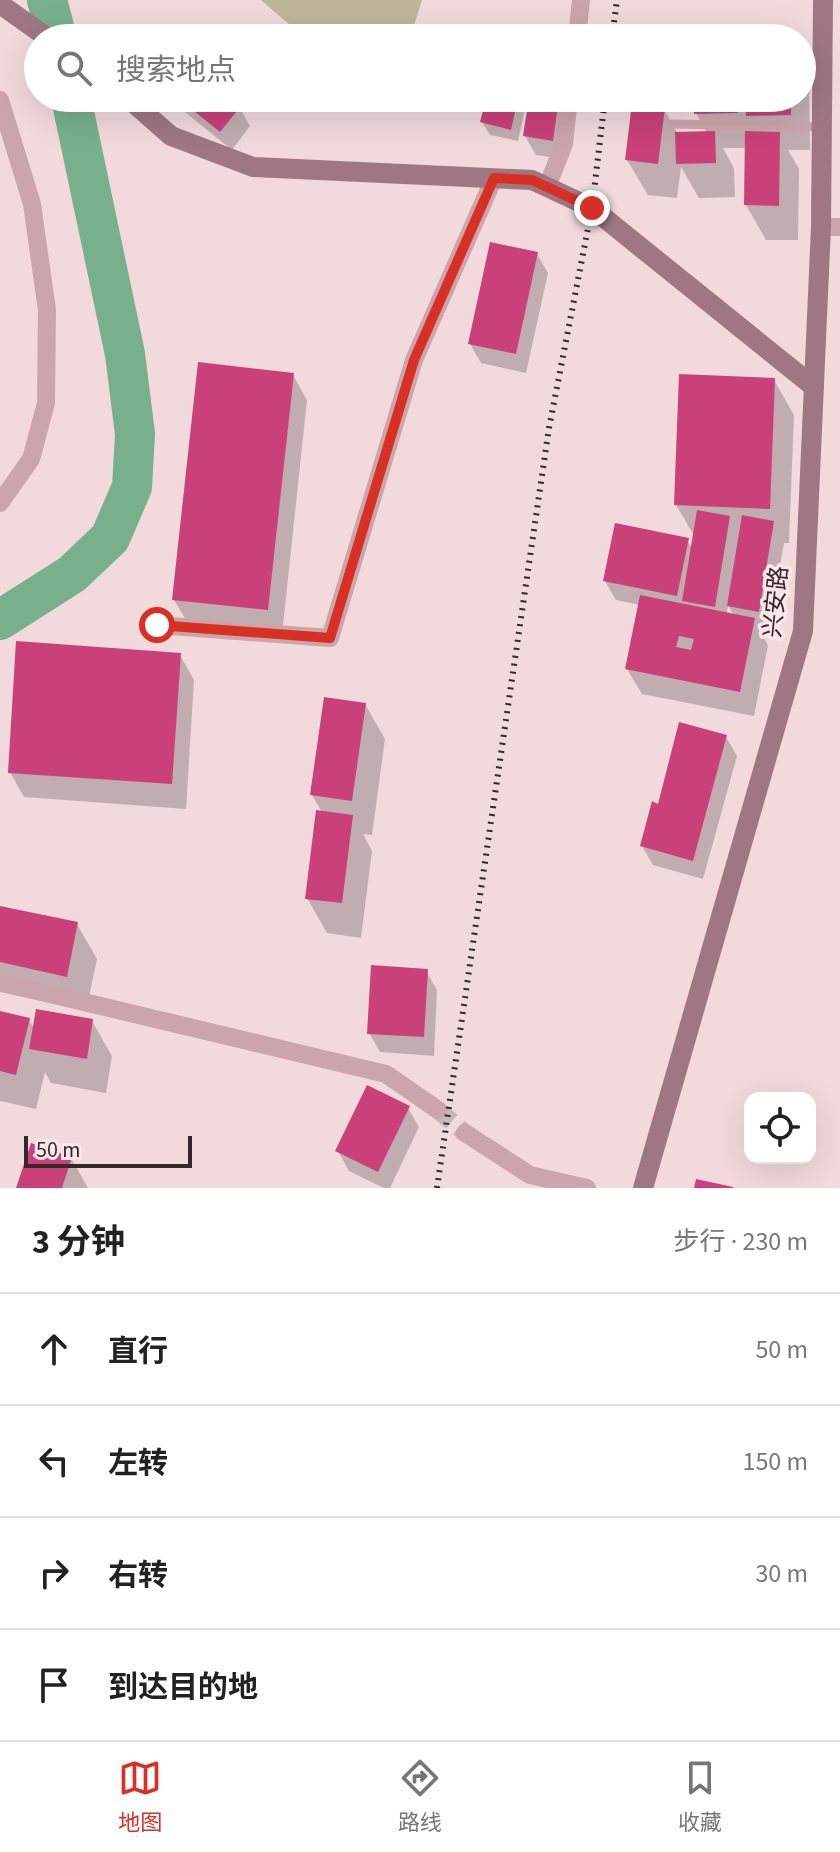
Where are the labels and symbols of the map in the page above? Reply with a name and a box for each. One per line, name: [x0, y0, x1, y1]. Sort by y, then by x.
route end: [574, 190, 610, 226]
street label: 兴安路: [755, 564, 797, 640]
route start: [139, 607, 175, 643]
scale bar: [24, 1132, 192, 1168]

